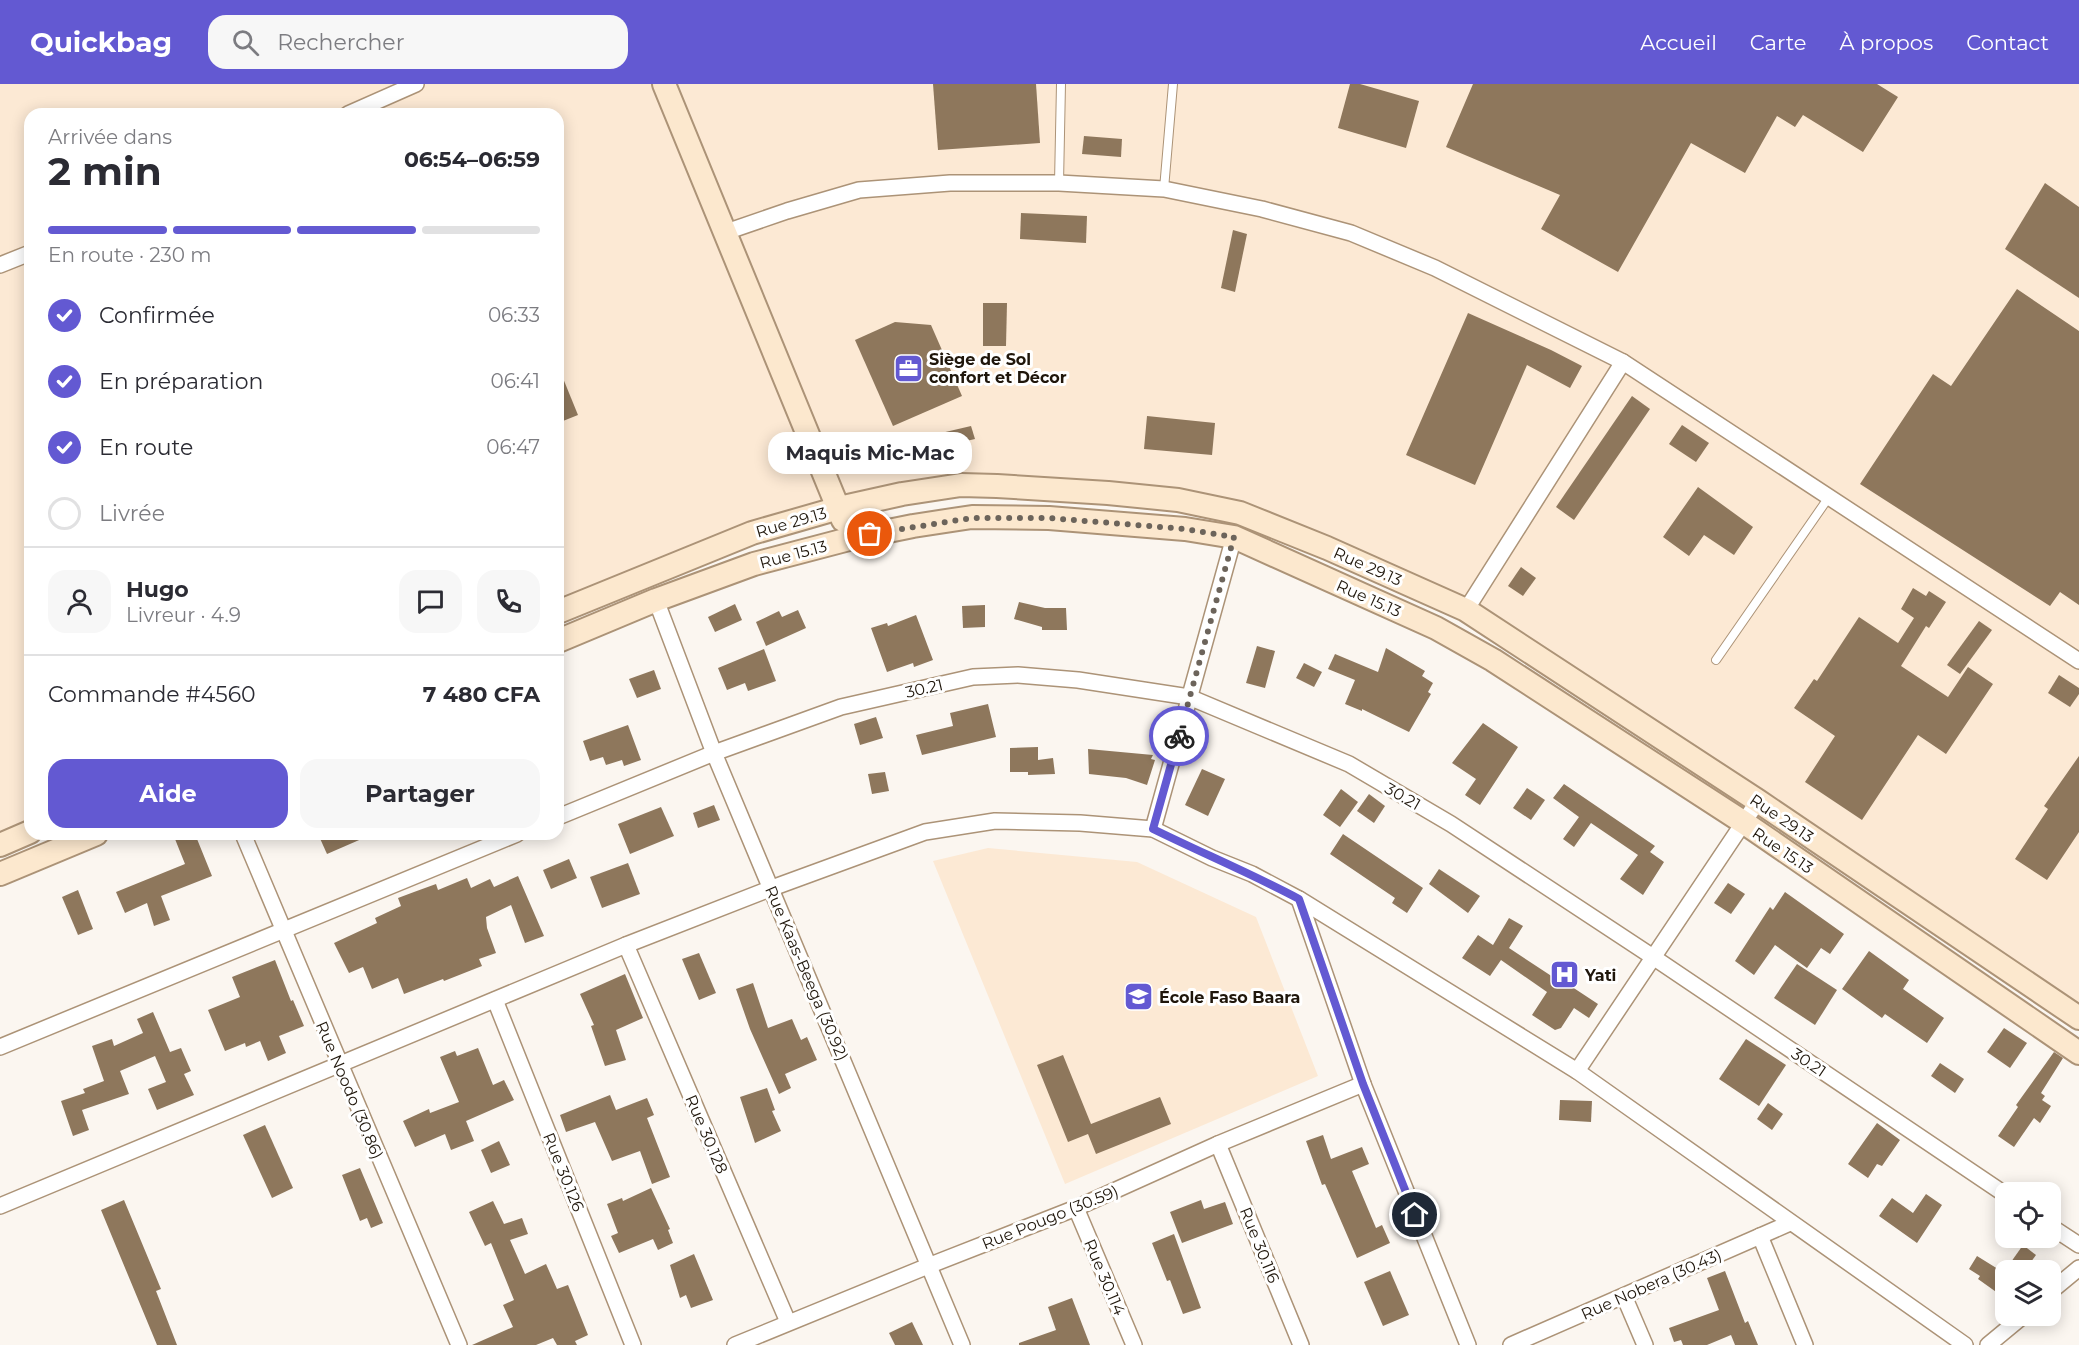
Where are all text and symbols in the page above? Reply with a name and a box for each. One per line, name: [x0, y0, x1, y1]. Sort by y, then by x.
search box: [208, 15, 628, 69]
text: Quickbag: [30, 25, 172, 59]
icon: search: [229, 26, 262, 59]
text: Rechercher: [277, 29, 404, 56]
text: Accueil: [1640, 30, 1717, 55]
text: Carte: [1750, 30, 1806, 55]
text: À propos: [1839, 30, 1933, 55]
text: Contact: [1966, 30, 2049, 55]
text: Arrivée dans: [48, 125, 172, 149]
text: 06:54–06:59: [404, 146, 540, 173]
text: 2 min: [48, 147, 162, 195]
text: En route · 230 m: [48, 243, 212, 267]
icon: check: [48, 299, 81, 332]
text: Confirmée: [99, 302, 215, 329]
text: 06:33: [488, 303, 540, 327]
place label: Siège de Sol confort et Décor: [929, 350, 1067, 387]
office icon: Siège de Sol confort et Décor: [892, 352, 924, 384]
icon: check: [48, 365, 81, 398]
text: En préparation: [99, 368, 263, 395]
text: 06:41: [490, 369, 540, 393]
icon: check: [48, 431, 81, 464]
callout: Maquis Mic-Mac: [768, 432, 972, 474]
text: En route: [99, 434, 193, 461]
text: 06:47: [486, 435, 540, 459]
text: Maquis Mic-Mac: [786, 441, 954, 465]
text: Livrée: [99, 500, 165, 527]
street label: Rue 29.13: [754, 503, 829, 542]
pin: [844, 508, 895, 559]
icon: bag: [853, 517, 886, 550]
street label: Rue 15.13: [757, 536, 829, 573]
street label: Rue 29.13: [1331, 543, 1405, 590]
button: person: [48, 570, 111, 633]
button: chat: [399, 570, 462, 633]
button: phone: [477, 570, 540, 633]
text: Hugo: [126, 576, 189, 603]
street label: Rue 15.13: [1333, 576, 1404, 621]
text: Livreur · 4.9: [126, 603, 241, 627]
street label: 30.21: [904, 675, 945, 702]
text: Commande #4560: [48, 681, 256, 708]
text: 7 480 CFA: [423, 681, 540, 708]
courier: [1149, 706, 1209, 766]
icon: bike: [1163, 720, 1196, 753]
button: Aide: [48, 759, 288, 828]
button: Partager: [300, 759, 540, 828]
street label: 30.21: [1382, 779, 1424, 814]
street label: Rue 29.13: [1746, 790, 1817, 847]
street label: Rue 15.13: [1749, 823, 1817, 878]
street label: Rue Kaas-Beega (30.92): [761, 883, 852, 1064]
hospital icon: Yati: [1548, 959, 1580, 991]
place label: Yati: [1584, 966, 1616, 985]
school or university icon: École Faso Baara: [1122, 981, 1154, 1013]
place label: École Faso Baara: [1159, 988, 1300, 1007]
street label: Rue Noodo (30.86): [312, 1018, 387, 1162]
street label: 30.21: [1788, 1044, 1830, 1081]
street label: Rue 30.128: [681, 1092, 732, 1177]
street label: Rue 30.126: [539, 1130, 588, 1215]
street label: Rue Pougo (30.59): [979, 1181, 1121, 1254]
map controls: [1995, 1182, 2061, 1326]
button: locate: [1995, 1182, 2061, 1248]
pin: [1389, 1189, 1440, 1240]
icon: home: [1398, 1198, 1431, 1231]
street label: Rue 30.116: [1236, 1204, 1283, 1286]
street label: Rue 30.114: [1080, 1236, 1129, 1319]
street label: Rue Nobera (30.43): [1578, 1245, 1724, 1324]
button: layers: [1995, 1260, 2061, 1326]

